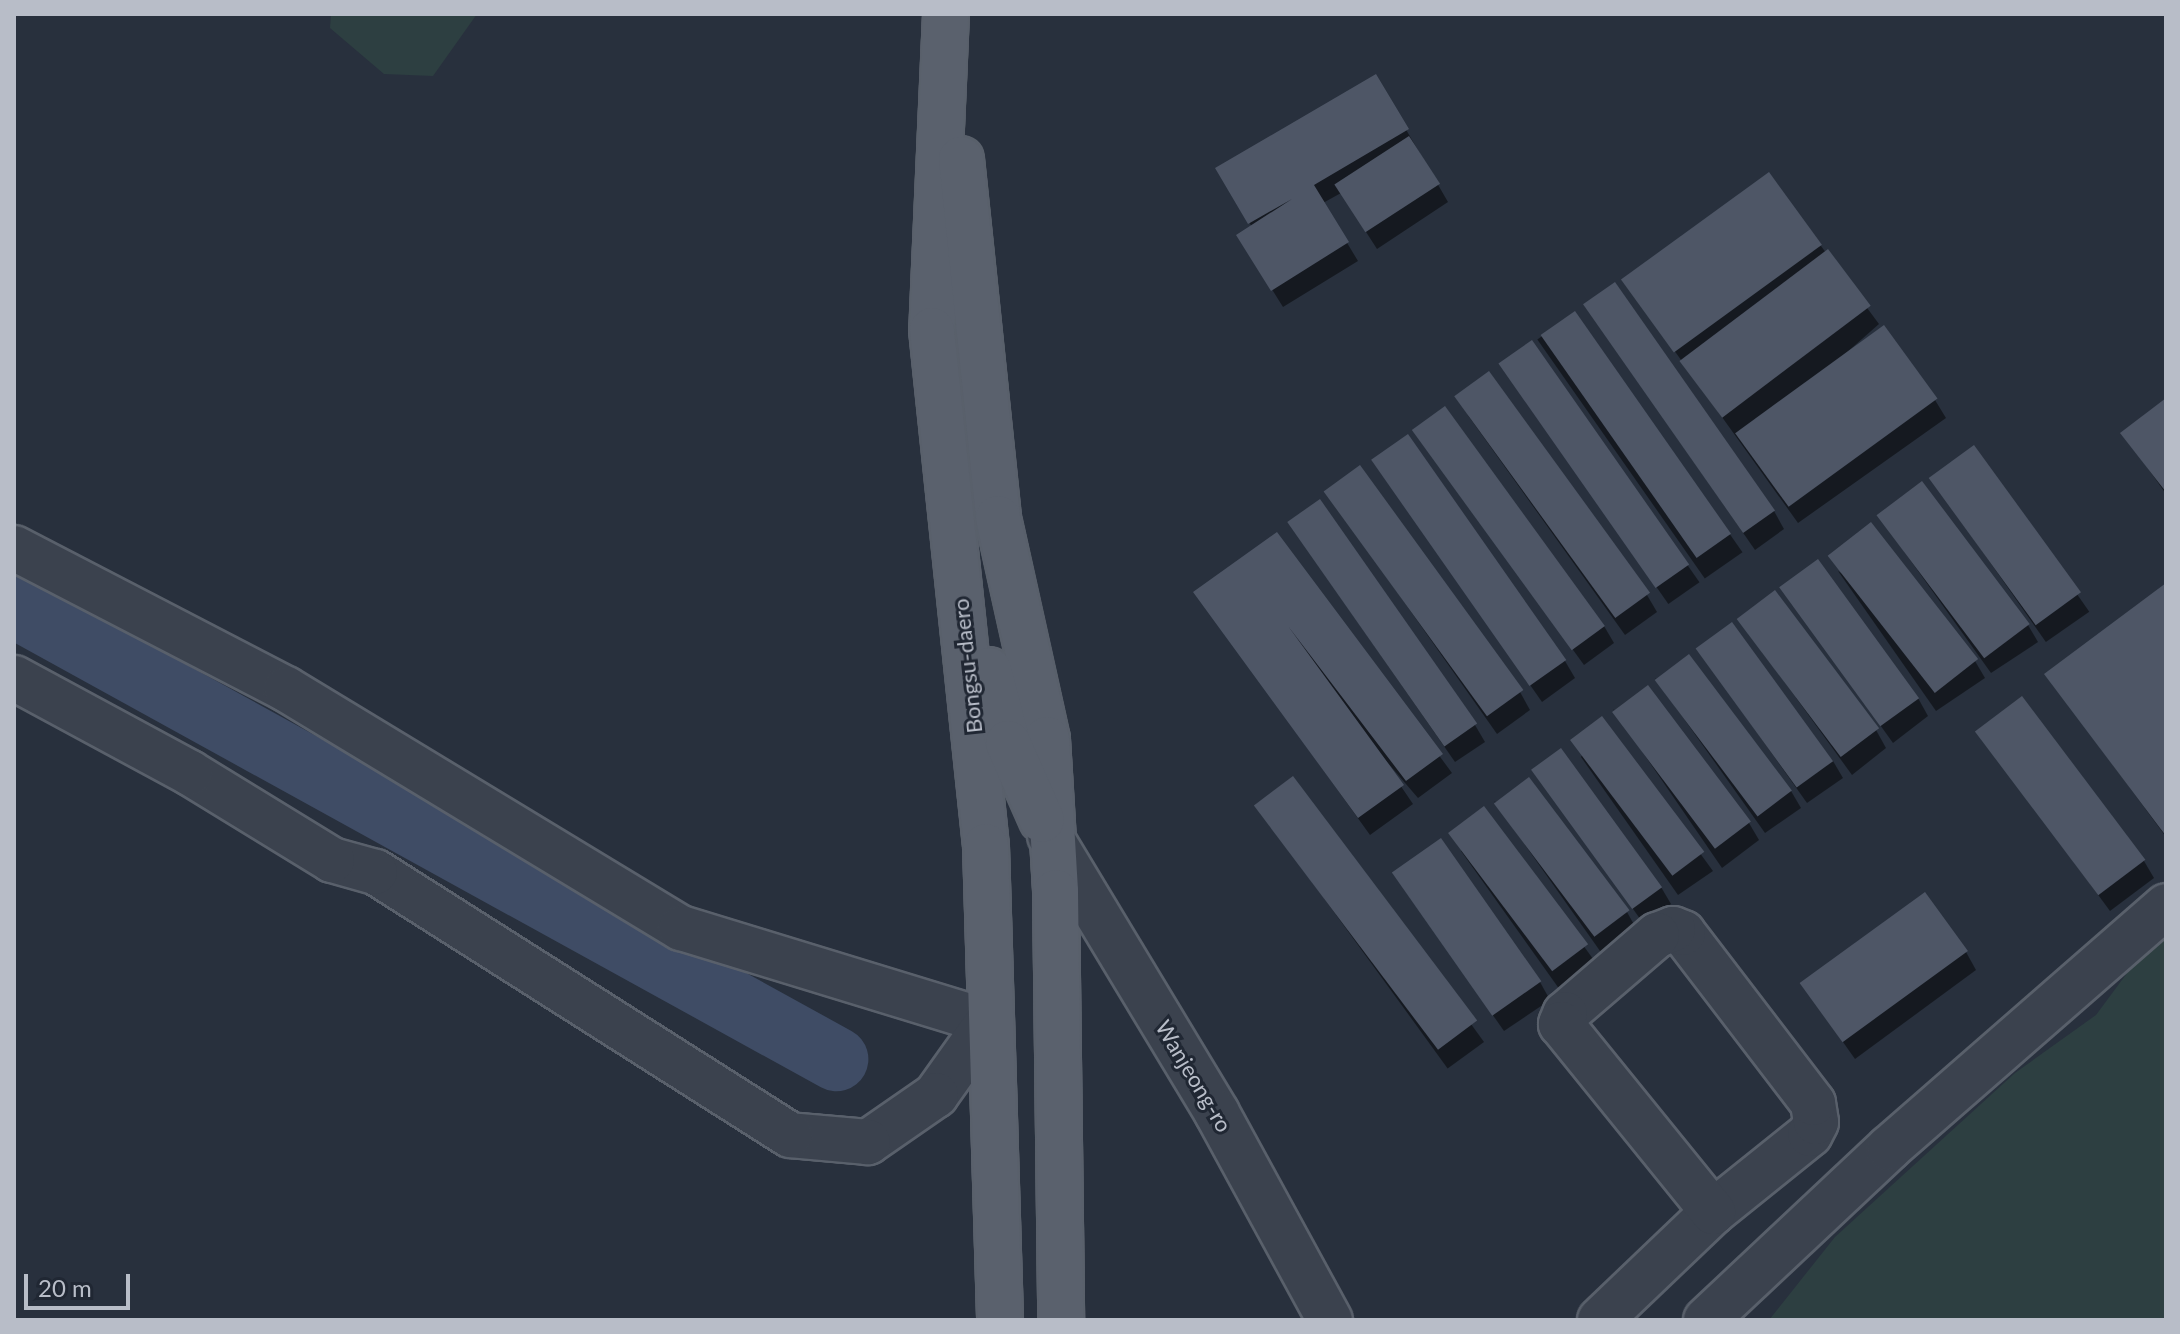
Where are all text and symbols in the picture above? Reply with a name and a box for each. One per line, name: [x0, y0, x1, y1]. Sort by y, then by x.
street label: Bongsu-daero: [947, 597, 987, 735]
street label: Wanjeong-ro: [1150, 1015, 1238, 1137]
scale bar: [28, 1258, 134, 1308]
text: 20 m: [38, 1273, 92, 1302]

